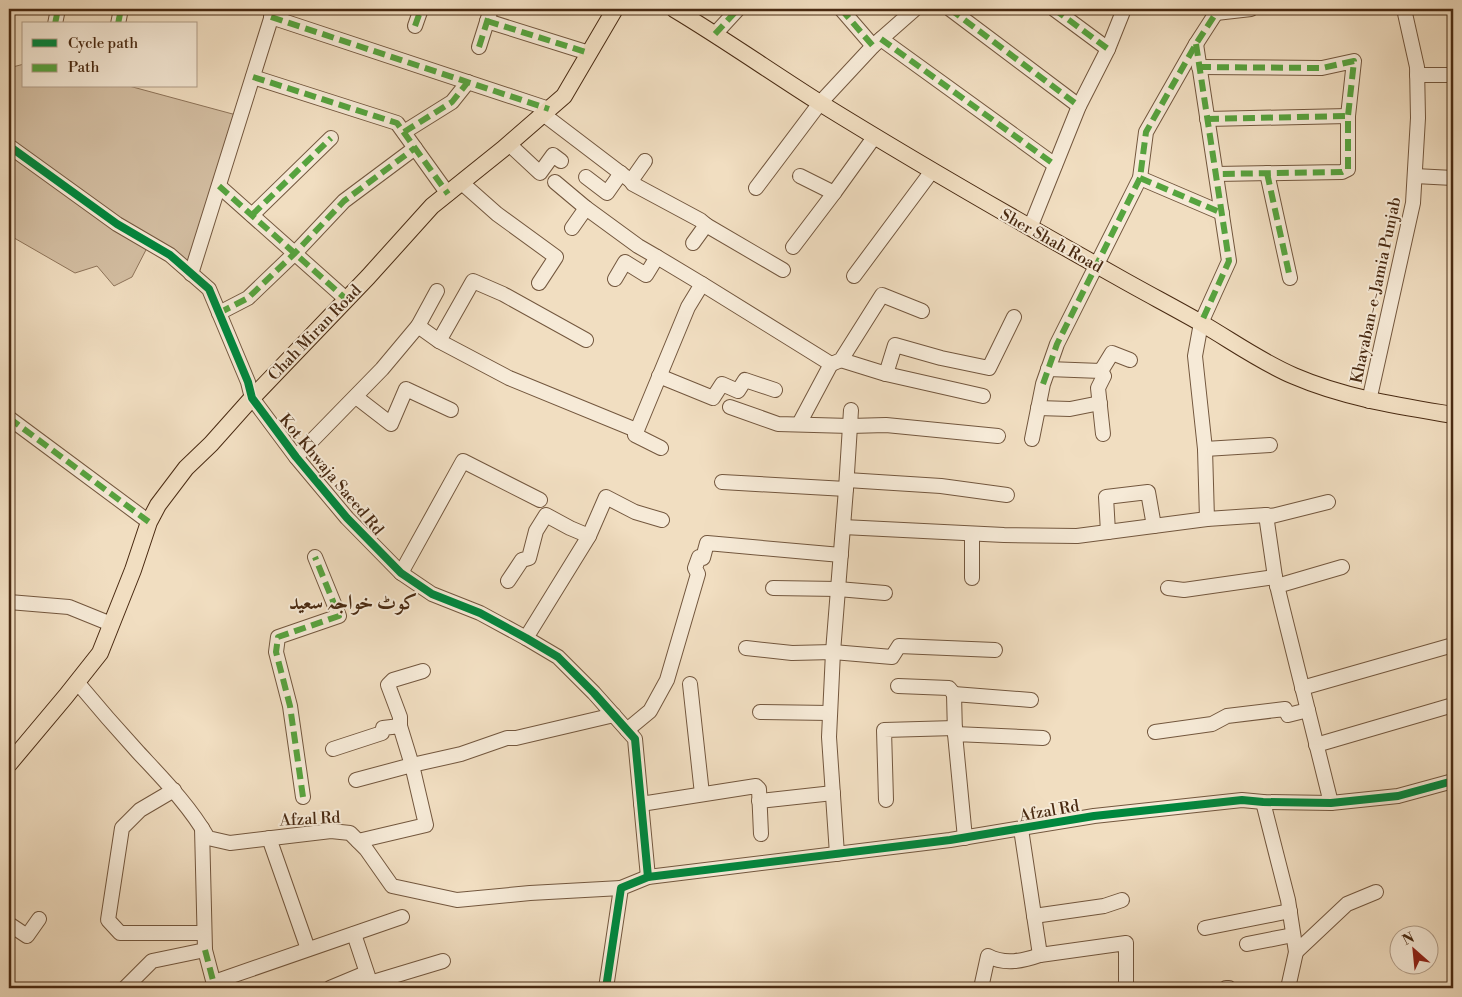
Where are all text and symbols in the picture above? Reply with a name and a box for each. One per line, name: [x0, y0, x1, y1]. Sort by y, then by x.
legend: [22, 22, 198, 88]
text: Cycle path: [68, 34, 138, 53]
text: Path: [68, 58, 100, 77]
street label: Khayaban-e-Jamia Punjab: [1346, 195, 1405, 385]
street label: Sher Shah Road: [997, 205, 1106, 277]
street label: Chah Miran Road: [264, 281, 366, 385]
street label: Kot Khwaja Saeed Rd: [275, 410, 388, 539]
district label: کوٹ خواجہ سعید: [289, 590, 417, 616]
street label: Afzal Rd: [1017, 796, 1081, 826]
street label: Afzal Rd: [278, 807, 341, 831]
north arrow: [1390, 924, 1440, 974]
text: N: [1400, 929, 1418, 950]

